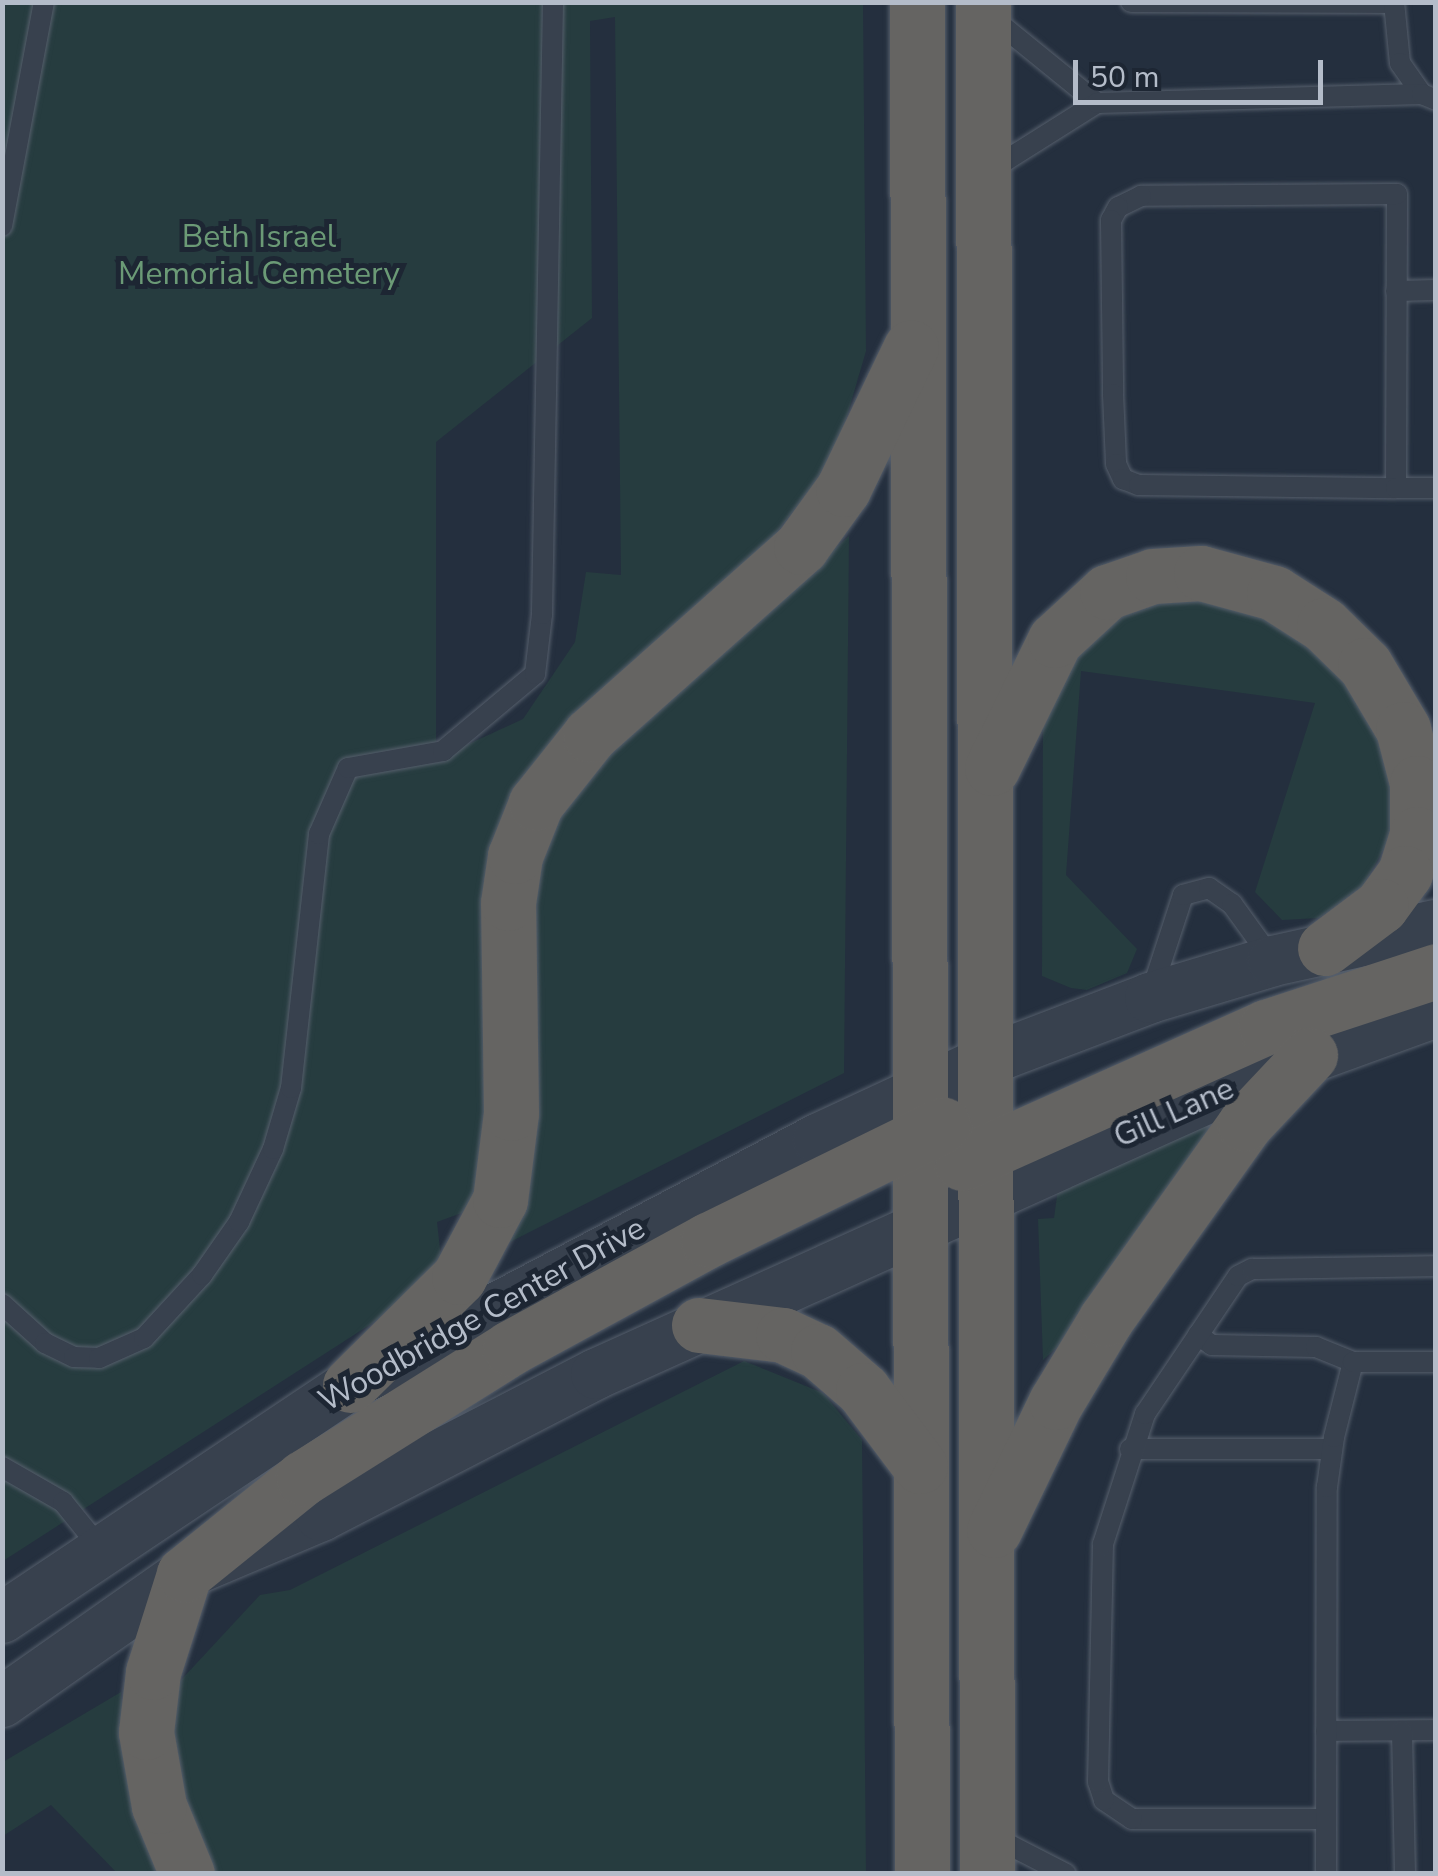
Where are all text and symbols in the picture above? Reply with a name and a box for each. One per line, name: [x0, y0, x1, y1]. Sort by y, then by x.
scale bar: [1078, 40, 1328, 102]
text: 50 m: [1090, 57, 1159, 98]
park label: Beth Israel Memorial Cemetery: [118, 219, 400, 294]
street label: Gill Lane: [1108, 1070, 1240, 1156]
street label: Woodbridge Center Drive: [312, 1209, 652, 1421]

